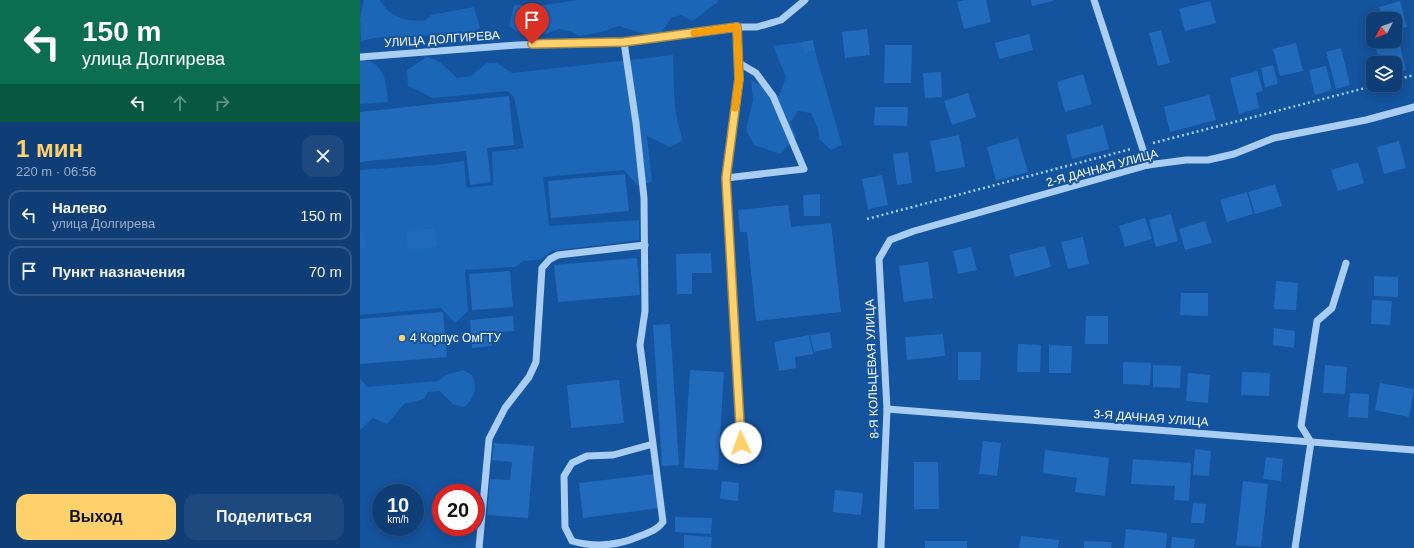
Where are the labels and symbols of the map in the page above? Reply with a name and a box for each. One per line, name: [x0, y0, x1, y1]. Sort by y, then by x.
pin: [515, 3, 549, 44]
north arrow: [1366, 12, 1402, 48]
street label: УЛИЦА ДОЛГИРЕВА: [384, 28, 500, 50]
street label: 2-Я ДАЧНАЯ УЛИЦА: [1045, 146, 1159, 190]
street label: 8-Я КОЛЬЦЕВАЯ УЛИЦА: [863, 299, 881, 439]
place label: 4 Корпус ОмГТУ: [410, 331, 501, 345]
marker: 4 Корпус ОмГТУ: [397, 333, 407, 343]
street label: 3-Я ДАЧНАЯ УЛИЦА: [1093, 407, 1209, 429]
position arrow: [720, 422, 762, 464]
speed limit sign: 20: [432, 484, 484, 536]

